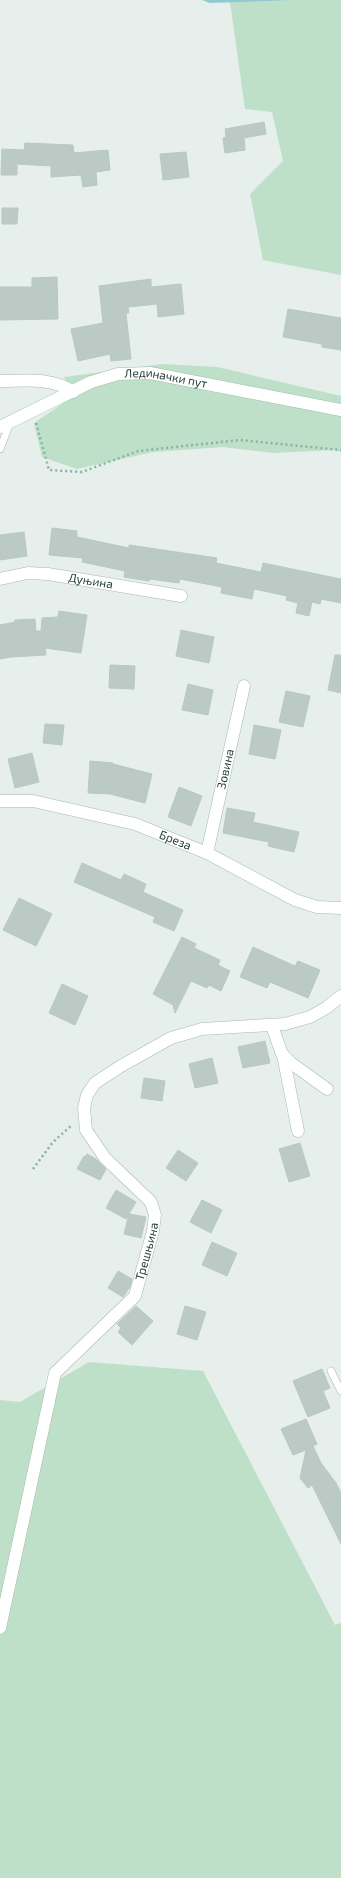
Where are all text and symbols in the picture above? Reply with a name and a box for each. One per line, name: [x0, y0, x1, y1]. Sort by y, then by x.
street label: Лединачки пут: [124, 365, 209, 390]
street label: Дуњина: [68, 570, 114, 591]
street label: Зовина: [213, 747, 236, 790]
street label: Бреза: [158, 827, 194, 852]
street label: Трешњина: [132, 1222, 160, 1282]

